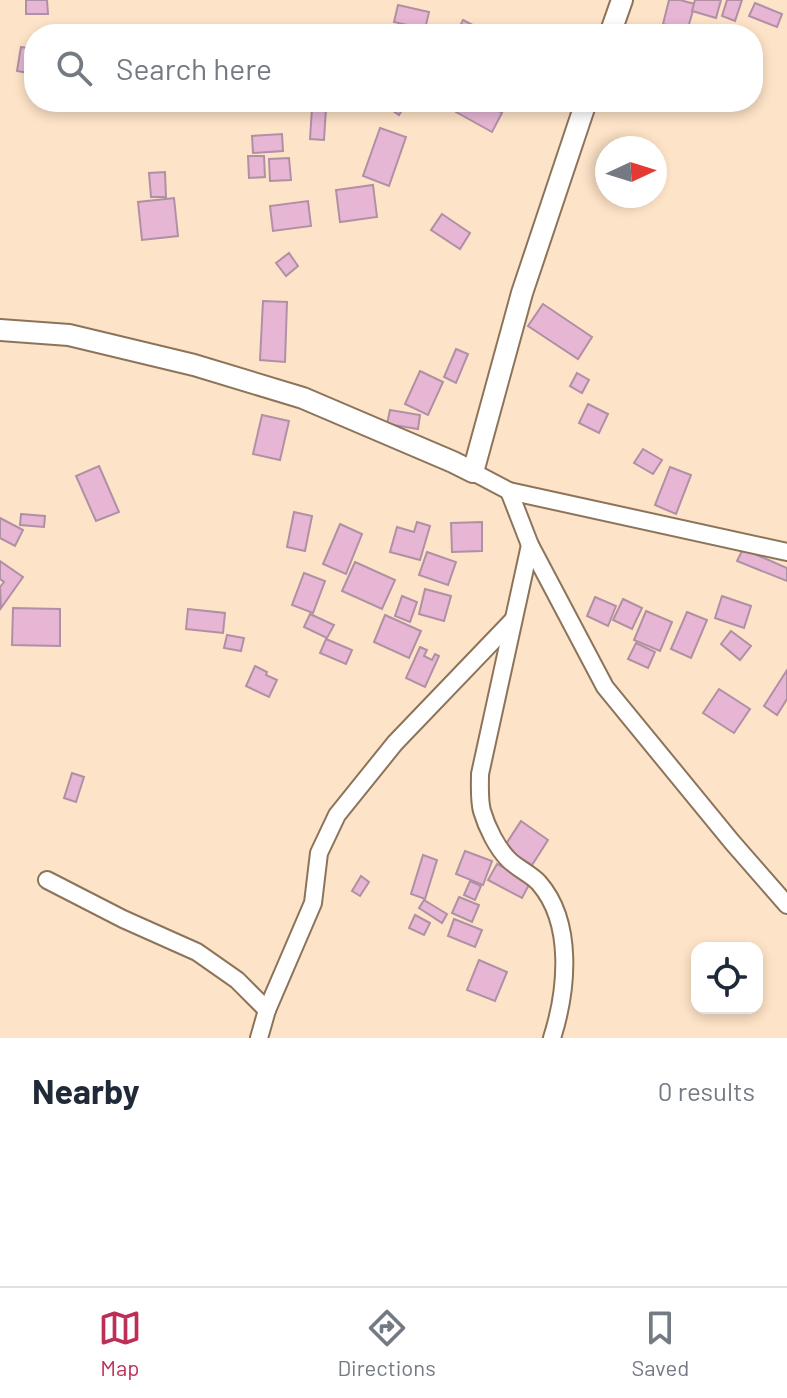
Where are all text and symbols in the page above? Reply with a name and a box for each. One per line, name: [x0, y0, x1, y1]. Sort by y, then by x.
search box: [24, 24, 763, 112]
icon: search: [52, 46, 96, 90]
text: Search here: [116, 50, 272, 86]
north arrow: [595, 136, 667, 208]
map controls: [691, 942, 763, 1014]
button: locate: [691, 942, 763, 1014]
text: Nearby: [32, 1070, 140, 1111]
text: 0 results: [658, 1075, 755, 1106]
tab: Map: [98, 1306, 142, 1380]
tab: Directions: [337, 1306, 436, 1380]
tab: Saved: [631, 1306, 689, 1380]

